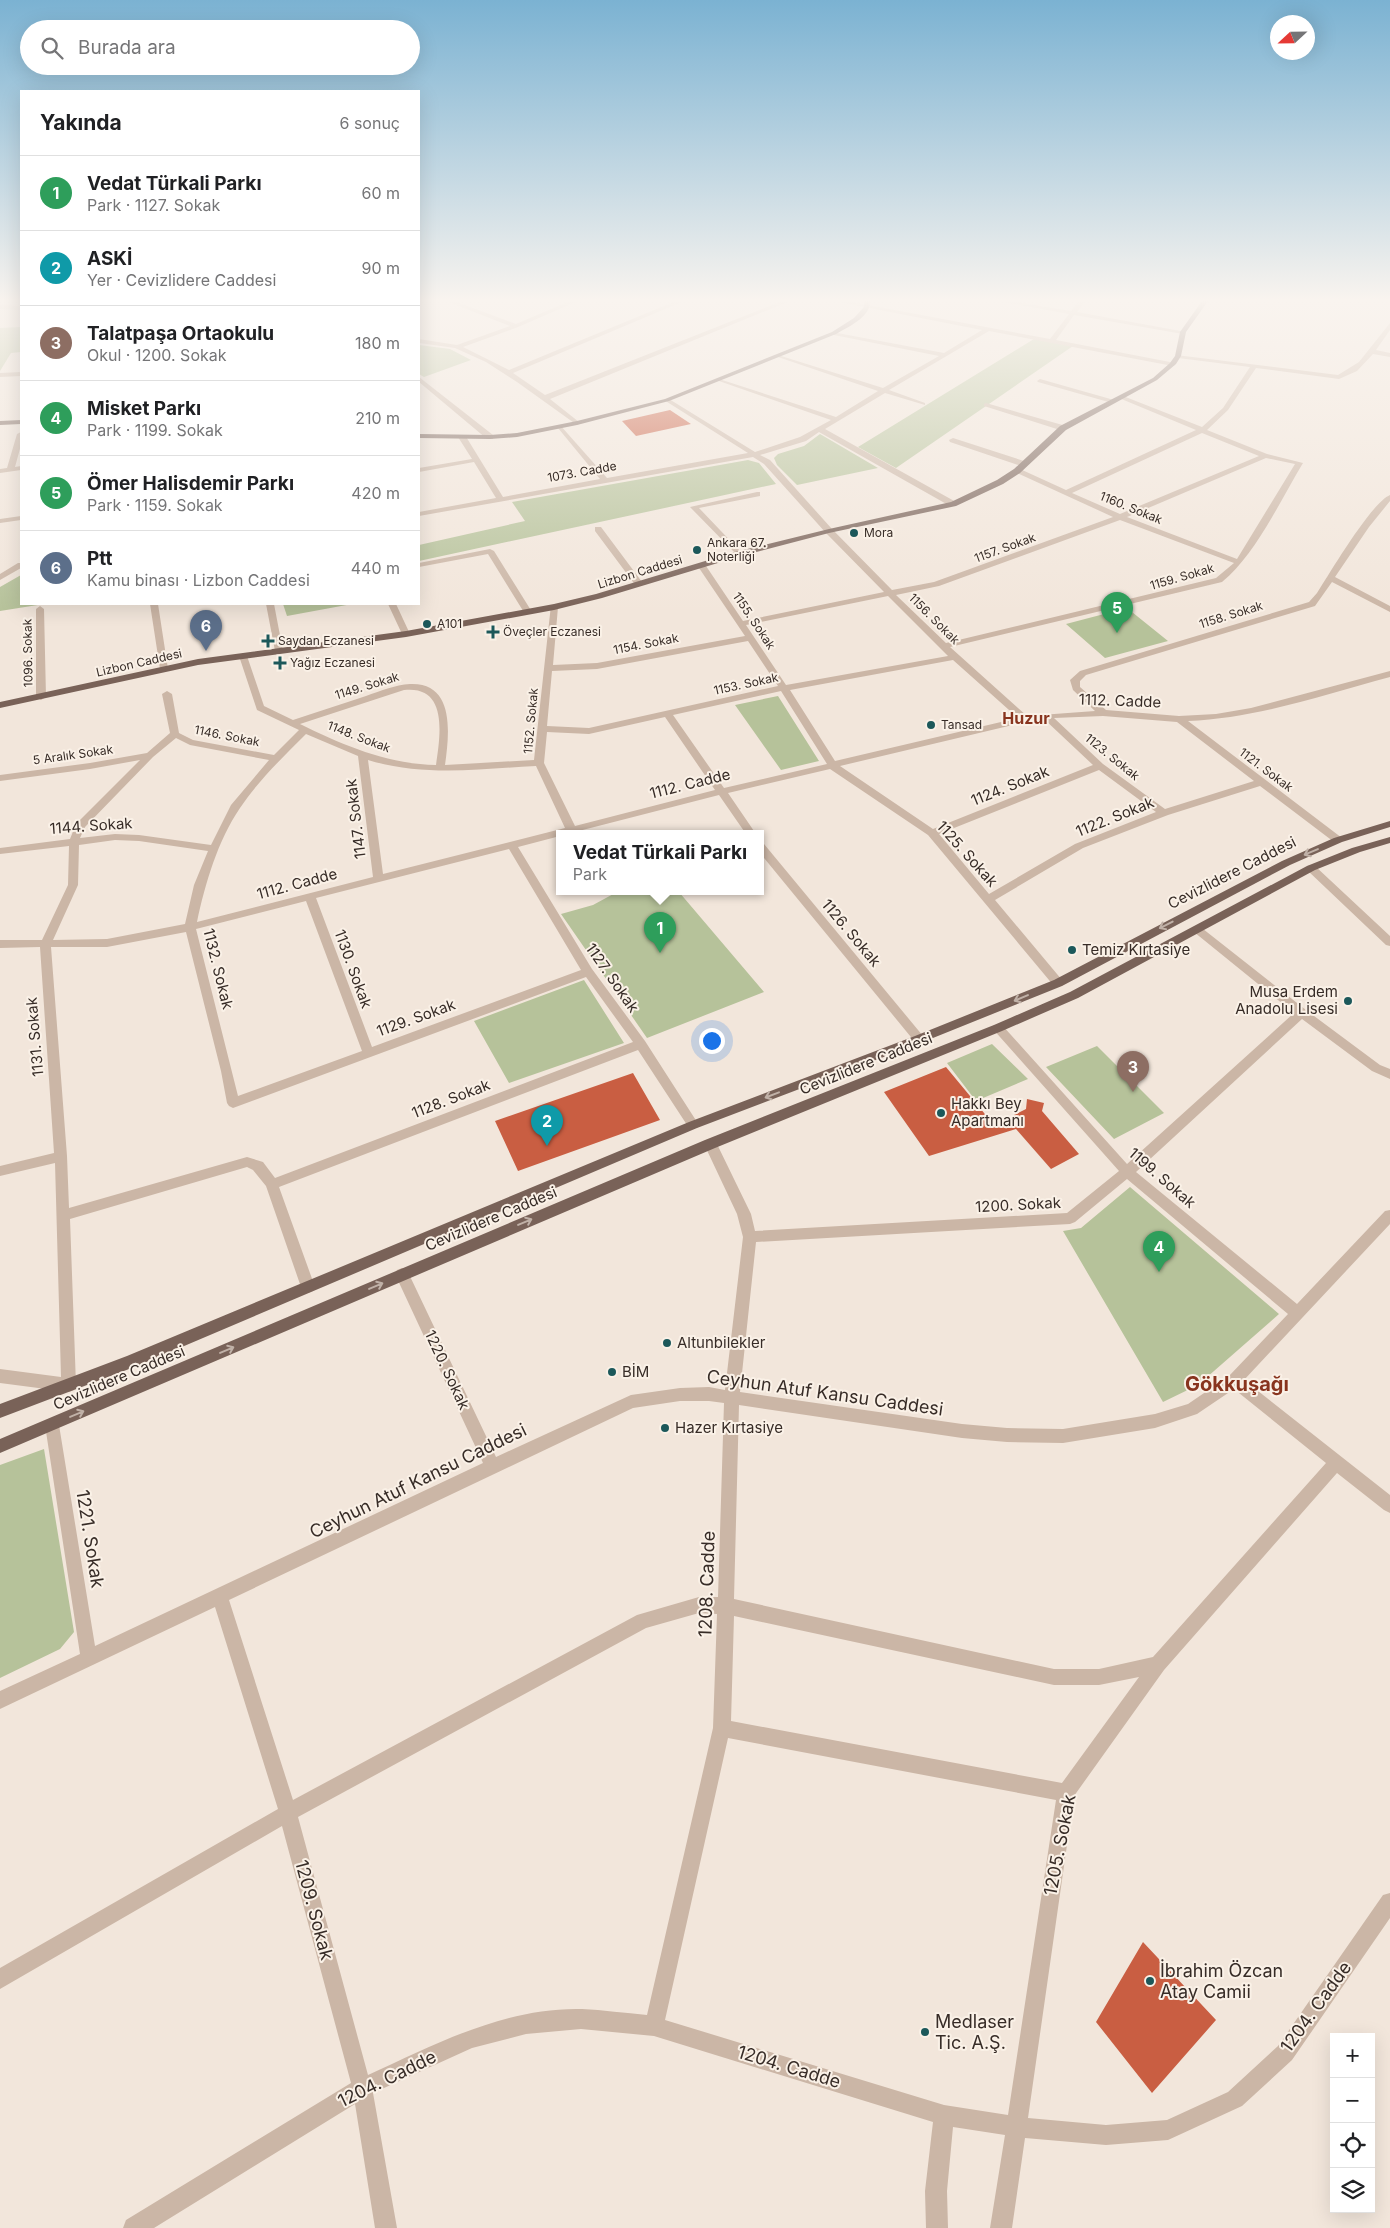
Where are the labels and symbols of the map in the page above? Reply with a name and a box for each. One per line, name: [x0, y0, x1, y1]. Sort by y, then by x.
north arrow: [1270, 15, 1315, 60]
street label: 1073. Cadde: [546, 458, 618, 485]
street label: 1160. Sokak: [1098, 488, 1165, 527]
place label: Mora: [864, 525, 893, 540]
marker: Mora: [848, 527, 860, 539]
street label: 1157. Sokak: [972, 529, 1038, 566]
place label: Ankara 67. Noterliği: [707, 535, 767, 564]
marker: Ankara 67. Noterliği: [691, 544, 703, 556]
street label: Lizbon Caddesi: [596, 551, 684, 592]
street label: 1159. Sokak: [1148, 560, 1216, 593]
street label: 1155. Sokak: [730, 589, 779, 652]
street label: 1156. Sokak: [906, 590, 963, 647]
pin: 5: [1101, 592, 1133, 633]
street label: 1158. Sokak: [1197, 598, 1265, 631]
pin: 6: [190, 610, 222, 651]
place label: A101: [437, 616, 462, 631]
street label: 1096. Sokak: [19, 618, 36, 687]
marker: A101: [421, 618, 433, 630]
place label: Öveçler Eczanesi: [503, 624, 601, 639]
marker: Öveçler Eczanesi: [487, 626, 499, 638]
street label: 1154. Sokak: [612, 630, 680, 657]
place label: Saydan Eczanesi: [278, 633, 374, 648]
marker: Saydan Eczanesi: [262, 635, 274, 647]
street label: Lizbon Caddesi: [94, 645, 183, 680]
place label: Yağız Eczanesi: [290, 655, 375, 670]
marker: Yağız Eczanesi: [274, 657, 286, 669]
street label: 1149. Sokak: [333, 669, 401, 702]
street label: 1153. Sokak: [712, 669, 780, 698]
street label: 1152. Sokak: [520, 687, 541, 754]
street label: 1112. Cadde: [1078, 690, 1162, 711]
district label: Huzur: [1002, 708, 1050, 728]
place label: Tansad: [941, 717, 982, 732]
street label: 1148. Sokak: [326, 718, 393, 756]
marker: Tansad: [925, 719, 937, 731]
street label: 1146. Sokak: [193, 722, 261, 749]
street label: 1123. Sokak: [1082, 730, 1143, 783]
street label: 5 Aralık Sokak: [32, 741, 114, 768]
street label: 1121. Sokak: [1236, 744, 1297, 795]
street label: 1124. Sokak: [968, 761, 1052, 810]
street label: 1112. Cadde: [648, 764, 732, 803]
street label: 1147. Sokak: [341, 777, 370, 860]
street label: 1122. Sokak: [1073, 792, 1157, 841]
street label: 1144. Sokak: [49, 813, 134, 838]
street label: 1125. Sokak: [933, 817, 1002, 891]
street label: Cevizlidere Caddesi: [1164, 832, 1299, 913]
one-way arrow: [1304, 847, 1319, 857]
street label: 1112. Cadde: [255, 864, 339, 903]
street label: 1126. Sokak: [818, 895, 886, 971]
pin: 1: [644, 912, 676, 953]
one-way arrow: [1159, 921, 1174, 930]
street label: 1132. Sokak: [199, 926, 238, 1012]
street label: 1130. Sokak: [330, 927, 377, 1012]
street label: 1127. Sokak: [582, 939, 644, 1017]
place label: Temiz Kırtasiye: [1082, 940, 1190, 959]
marker: Temiz Kırtasiye: [1066, 944, 1078, 956]
place label: Musa Erdem Anadolu Lisesi: [1235, 982, 1338, 1018]
street label: 1129. Sokak: [374, 994, 458, 1041]
one-way arrow: [1014, 994, 1029, 1004]
marker: Musa Erdem Anadolu Lisesi: [1342, 995, 1354, 1007]
street label: 1131. Sokak: [22, 996, 47, 1078]
your location: [699, 1028, 725, 1054]
street label: Cevizlidere Caddesi: [797, 1028, 935, 1099]
pin: 3: [1117, 1051, 1149, 1092]
street label: 1128. Sokak: [409, 1075, 493, 1122]
one-way arrow: [765, 1091, 780, 1100]
place label: Hakkı Bey Apartmanı: [951, 1094, 1024, 1130]
pin: 2: [531, 1105, 563, 1146]
marker: Hakkı Bey Apartmanı: [935, 1107, 947, 1119]
street label: 1199. Sokak: [1125, 1143, 1200, 1212]
street label: Cevizlidere Caddesi: [422, 1182, 560, 1255]
street label: 1200. Sokak: [975, 1193, 1062, 1216]
one-way arrow: [517, 1217, 532, 1227]
pin: 4: [1143, 1231, 1175, 1272]
one-way arrow: [368, 1280, 383, 1290]
street label: 1220. Sokak: [421, 1327, 474, 1413]
place label: Altunbilekler: [677, 1333, 766, 1352]
marker: Altunbilekler: [661, 1337, 673, 1349]
street label: Cevizlidere Caddesi: [50, 1341, 188, 1414]
one-way arrow: [219, 1344, 234, 1353]
place label: BİM: [622, 1362, 649, 1381]
marker: BİM: [606, 1366, 618, 1378]
street label: Ceyhun Atuf Kansu Caddesi: [706, 1366, 945, 1419]
district label: Gökkuşağı: [1185, 1372, 1289, 1396]
one-way arrow: [69, 1409, 84, 1419]
place label: Hazer Kırtasiye: [675, 1418, 783, 1437]
street label: Ceyhun Atuf Kansu Caddesi: [306, 1419, 530, 1542]
marker: Hazer Kırtasiye: [659, 1422, 671, 1434]
street label: 1221. Sokak: [72, 1488, 109, 1590]
street label: 1208. Cadde: [694, 1530, 719, 1638]
street label: 1205. Sokak: [1039, 1792, 1080, 1897]
street label: 1209. Sokak: [291, 1857, 338, 1962]
street label: 1204. Cadde: [1276, 1957, 1355, 2056]
place label: İbrahim Özcan Atay Camii: [1160, 1959, 1283, 2002]
marker: İbrahim Özcan Atay Camii: [1144, 1975, 1156, 1987]
place label: Medlaser Tic. A.Ş.: [935, 2011, 1014, 2053]
marker: Medlaser Tic. A.Ş.: [919, 2026, 931, 2038]
street label: 1204. Cadde: [735, 2041, 843, 2092]
street label: 1204. Cadde: [334, 2046, 439, 2111]

